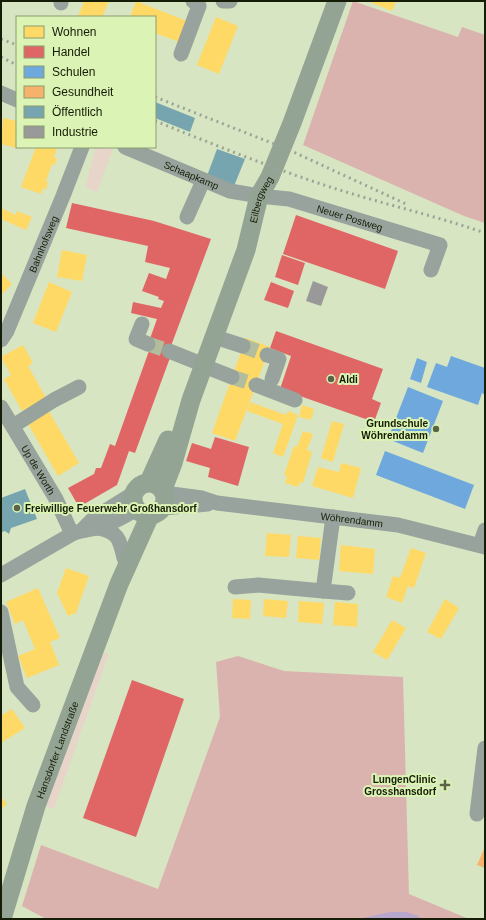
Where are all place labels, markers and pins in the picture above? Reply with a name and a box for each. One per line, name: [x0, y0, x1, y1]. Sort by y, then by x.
marker: Aldi: [326, 374, 336, 384]
place label: Aldi: [339, 374, 358, 385]
place label: Grundschule Wöhrendamm: [361, 418, 428, 441]
marker: Grundschule Wöhrendamm: [431, 424, 441, 434]
marker: Freiwillige Feuerwehr Großhansdorf: [12, 503, 22, 513]
place label: Freiwillige Feuerwehr Großhansdorf: [25, 503, 197, 514]
place label: LungenClinic Grosshansdorf: [364, 774, 437, 797]
marker: LungenClinic Grosshansdorf: [439, 779, 451, 791]

